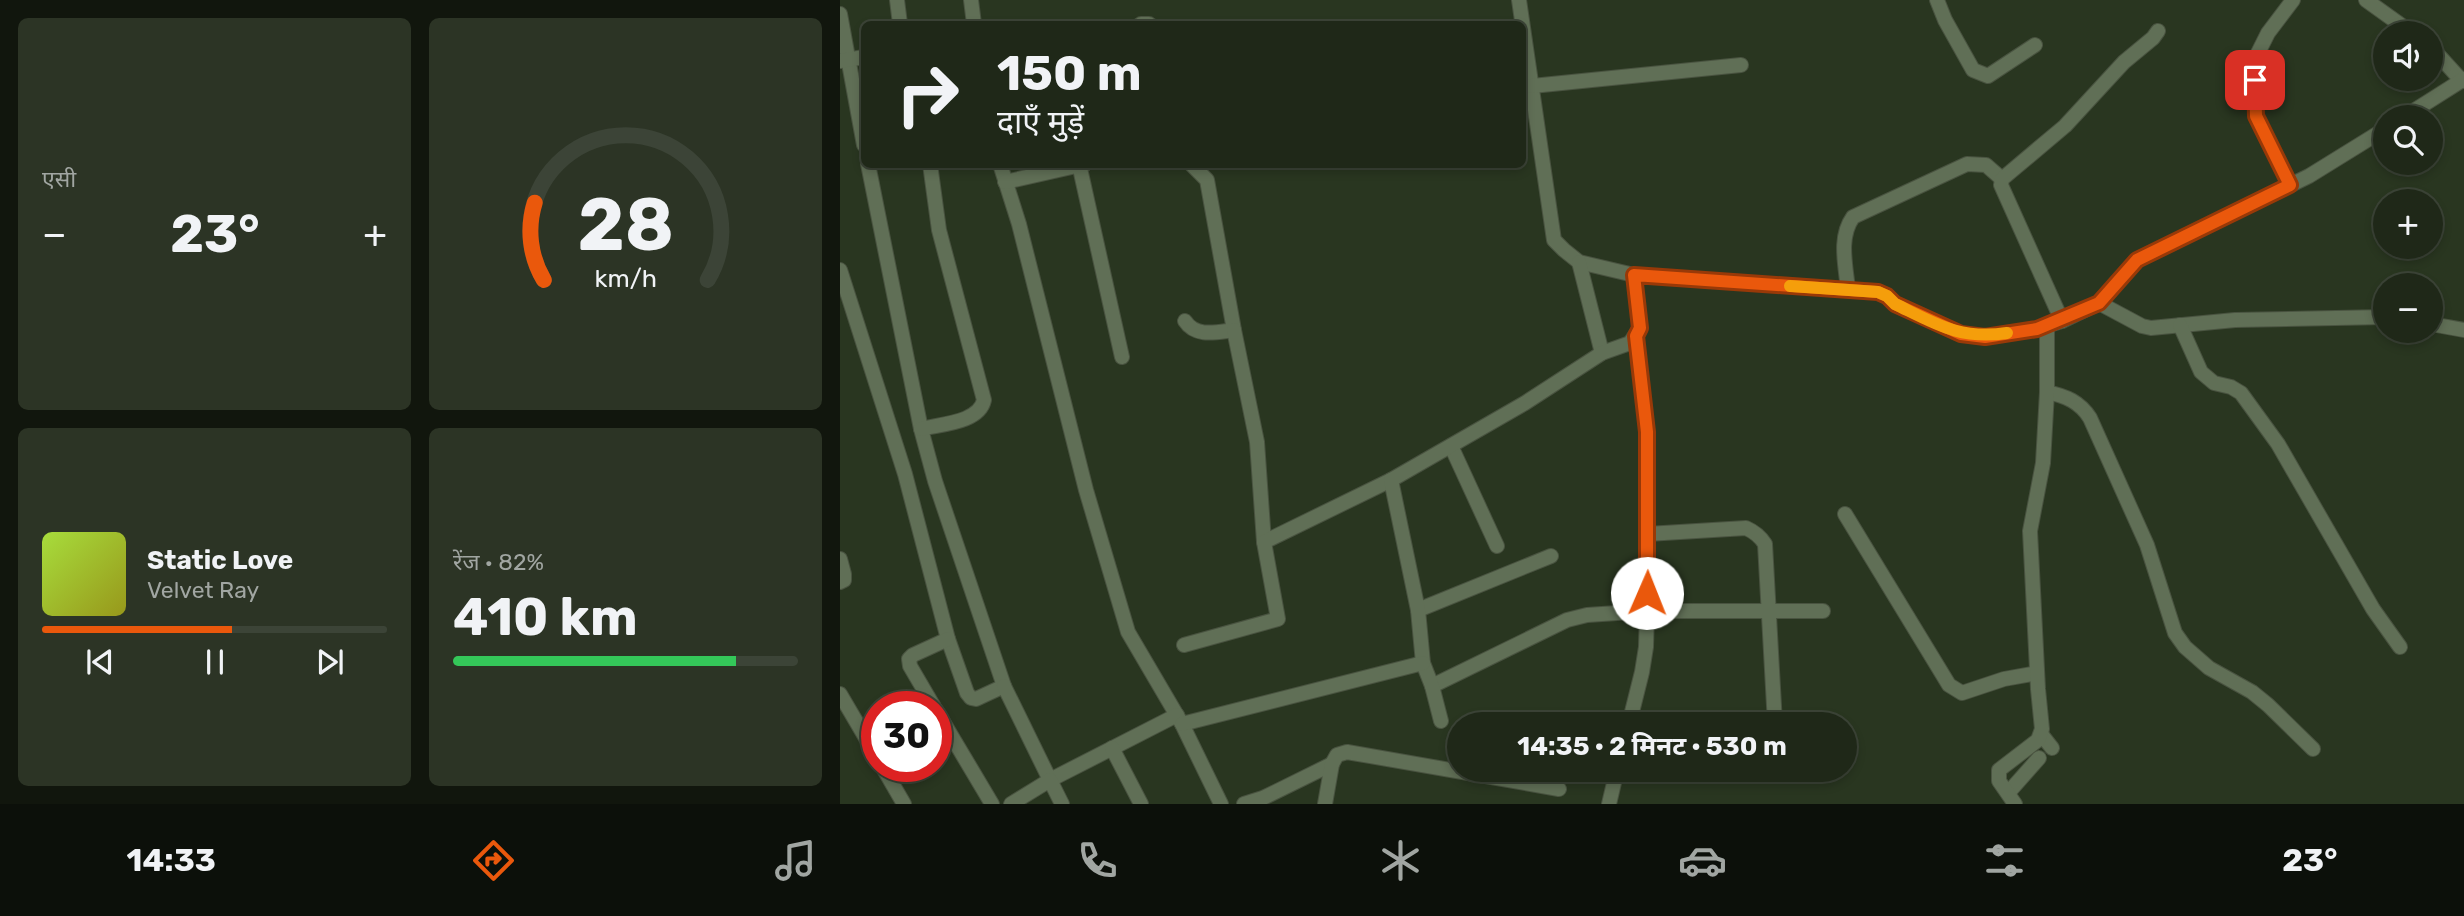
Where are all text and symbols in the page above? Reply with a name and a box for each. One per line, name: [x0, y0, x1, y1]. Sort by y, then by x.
map controls: [2373, 21, 2443, 343]
button: sound: [2373, 21, 2443, 91]
text: 150 m: [997, 44, 1142, 102]
icon: right: [882, 49, 973, 140]
pin: [2225, 50, 2285, 110]
icon: arrive: [2236, 61, 2274, 99]
text: दाएँ मुड़ें: [997, 103, 1084, 141]
button: search: [2373, 105, 2443, 175]
text: एसी: [42, 165, 76, 193]
text: 28: [577, 182, 674, 268]
button: +: [2373, 189, 2443, 259]
text: 23°: [170, 203, 260, 265]
text: −: [42, 211, 67, 257]
text: +: [363, 211, 387, 257]
text: km/h: [594, 264, 657, 293]
button: −: [2373, 273, 2443, 343]
text: Static Love: [147, 545, 293, 576]
text: रेंज · 82%: [453, 548, 544, 576]
position arrow: [1610, 556, 1684, 630]
text: Velvet Ray: [147, 576, 259, 604]
text: 410 km: [453, 586, 638, 648]
icon: previous: [81, 643, 119, 681]
icon: pause: [196, 643, 234, 681]
icon: next: [311, 643, 349, 681]
speed limit sign: 30: [861, 691, 952, 782]
text: 14:35 · 2 मिनट · 530 m: [1517, 731, 1787, 762]
icon: directions: [469, 836, 518, 885]
icon: music: [771, 836, 820, 885]
icon: phone: [1073, 836, 1122, 885]
icon: climate: [1376, 836, 1425, 885]
icon: car: [1678, 836, 1727, 885]
icon: filters: [1980, 836, 2029, 885]
text: 14:33: [127, 841, 216, 879]
text: 23°: [2282, 841, 2337, 879]

